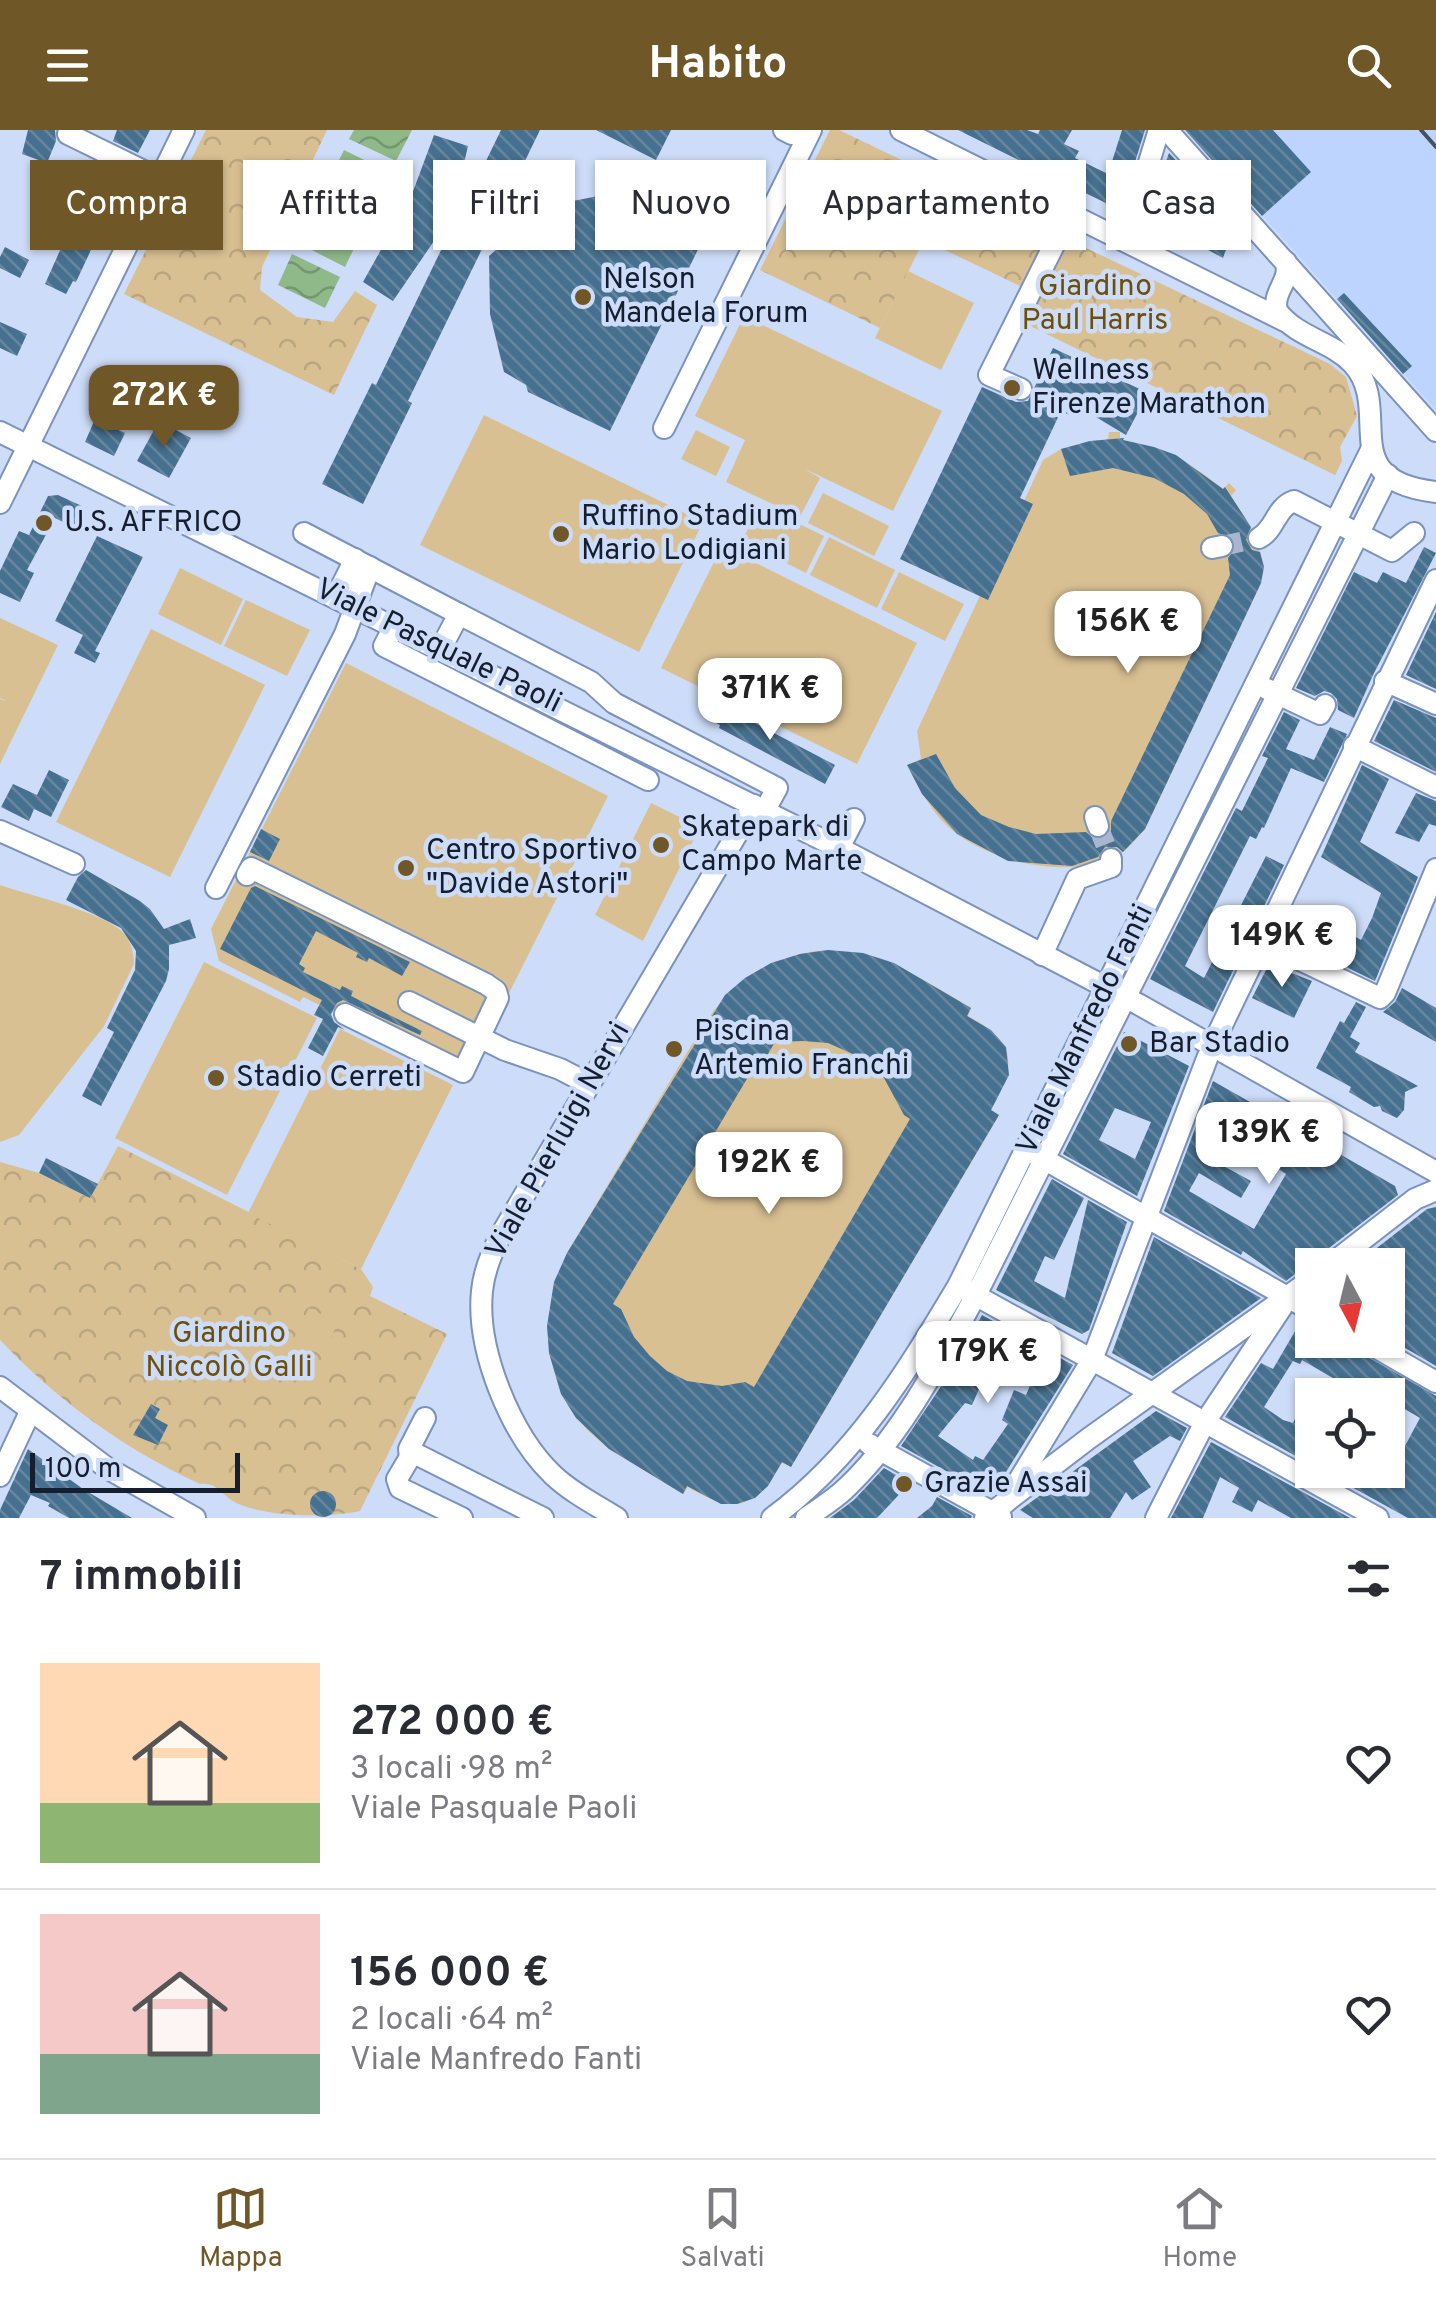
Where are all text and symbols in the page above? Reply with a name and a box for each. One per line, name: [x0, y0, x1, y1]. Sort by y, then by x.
text: Habito: [648, 37, 788, 94]
icon: menu: [40, 38, 95, 93]
icon: search: [1341, 38, 1396, 93]
chip: Compra: [30, 160, 223, 250]
chip: Affitta: [243, 160, 413, 250]
chip: Filtri: [433, 160, 575, 250]
chip: Nuovo: [595, 160, 766, 250]
chip: Appartamento: [786, 160, 1086, 250]
chip: Casa: [1106, 160, 1251, 250]
place label: Nelson Mandela Forum: [603, 262, 808, 333]
park label: Giardino Paul Harris: [1022, 269, 1168, 340]
marker: Nelson Mandela Forum: [572, 286, 594, 308]
place label: Wellness Firenze Marathon: [1032, 353, 1266, 424]
pin: 272K €: [83, 365, 245, 450]
text: 272K €: [111, 377, 217, 417]
marker: Wellness Firenze Marathon: [1001, 377, 1023, 399]
place label: Ruffino Stadium Mario Lodigiani: [581, 499, 798, 570]
place label: U.S. AFFRICO: [64, 505, 242, 542]
marker: U.S. AFFRICO: [33, 512, 55, 534]
marker: Ruffino Stadium Mario Lodigiani: [550, 523, 572, 545]
street label: Viale Pasquale Paoli: [309, 571, 567, 723]
pin: 156K €: [1047, 591, 1209, 676]
text: 156K €: [1077, 603, 1180, 643]
pin: 371K €: [689, 658, 851, 743]
text: 371K €: [720, 670, 820, 710]
place label: Skatepark di Campo Marte: [681, 810, 862, 881]
place label: Centro Sportivo "Davide Astori": [426, 833, 638, 904]
marker: Skatepark di Campo Marte: [650, 834, 672, 856]
marker: Centro Sportivo "Davide Astori": [395, 857, 417, 879]
street label: Viale Manfredo Fanti: [1009, 899, 1163, 1161]
pin: 149K €: [1201, 905, 1363, 990]
text: 149K €: [1230, 917, 1334, 957]
place label: Piscina Artemio Franchi: [694, 1014, 910, 1085]
street label: Viale Pierluigi Nervi: [479, 1016, 639, 1266]
place label: Bar Stadio: [1149, 1026, 1290, 1063]
marker: Bar Stadio: [1118, 1033, 1140, 1055]
marker: Piscina Artemio Franchi: [663, 1038, 685, 1060]
place label: Stadio Cerreti: [236, 1060, 422, 1097]
marker: Stadio Cerreti: [205, 1067, 227, 1089]
pin: 139K €: [1188, 1102, 1350, 1187]
text: 139K €: [1218, 1114, 1320, 1154]
pin: 192K €: [688, 1132, 850, 1217]
text: 192K €: [717, 1144, 821, 1184]
north arrow: [1295, 1248, 1405, 1358]
map controls: [1295, 1248, 1405, 1488]
park label: Giardino Niccolò Galli: [145, 1316, 313, 1387]
pin: 179K €: [907, 1321, 1069, 1406]
text: 179K €: [938, 1333, 1038, 1373]
button: locate: [1295, 1378, 1405, 1488]
scale bar: [30, 1448, 240, 1492]
text: 100 m: [45, 1452, 121, 1488]
place label: Grazie Assai: [924, 1466, 1088, 1503]
marker: Grazie Assai: [893, 1473, 915, 1495]
icon: filters: [1341, 1551, 1396, 1606]
text: 7 immobili: [40, 1552, 243, 1605]
text: 272 000 €: [350, 1697, 554, 1750]
icon: home: [120, 1703, 240, 1823]
icon: heart: [1341, 1736, 1396, 1791]
text: 3 locali · 98 m²: [350, 1750, 552, 1790]
text: Viale Pasquale Paoli: [350, 1790, 637, 1830]
text: 156 000 €: [350, 1948, 549, 2001]
icon: home: [120, 1954, 240, 2074]
icon: heart: [1341, 1987, 1396, 2042]
text: 2 locali · 64 m²: [350, 2001, 553, 2041]
text: Viale Manfredo Fanti: [350, 2041, 642, 2081]
tab: Mappa: [199, 2181, 282, 2277]
tab: Salvati: [680, 2181, 765, 2277]
tab: Home: [1163, 2181, 1237, 2277]

